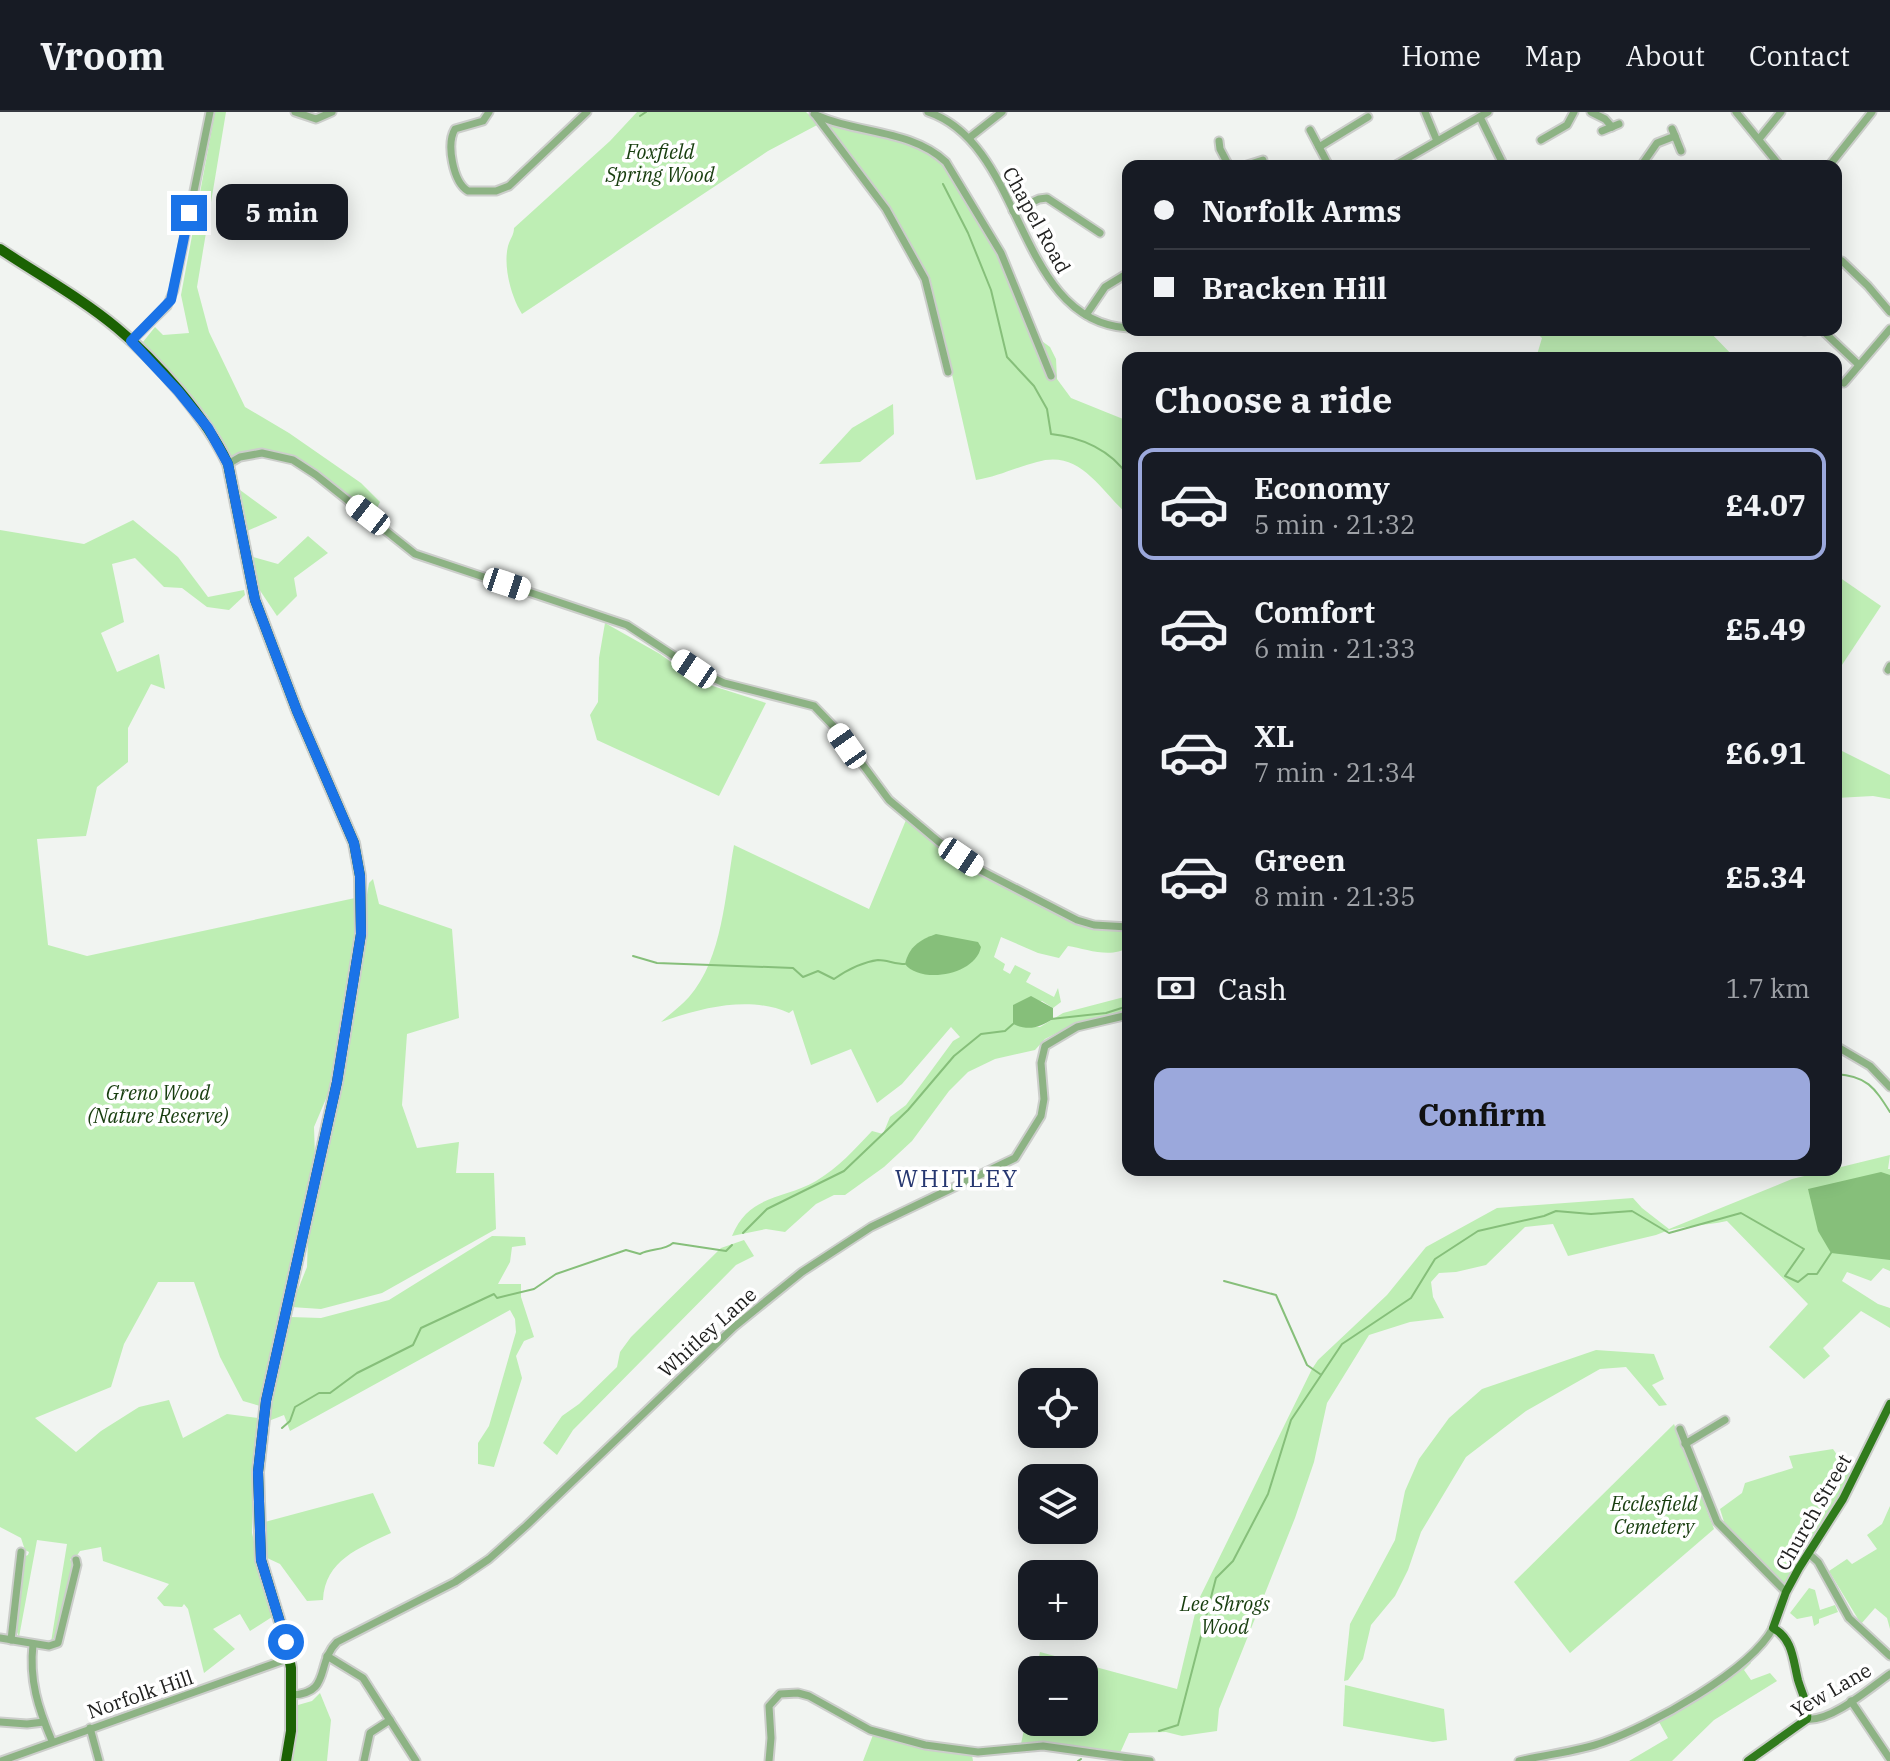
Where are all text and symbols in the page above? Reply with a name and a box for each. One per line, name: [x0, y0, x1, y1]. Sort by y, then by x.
text: Vroom: [40, 31, 165, 80]
text: Home: [1401, 37, 1481, 74]
text: Map: [1525, 37, 1582, 74]
text: About: [1626, 37, 1705, 74]
text: Contact: [1749, 37, 1850, 74]
park label: Foxfield Spring Wood: [604, 138, 716, 188]
street label: Chapel Road: [997, 162, 1077, 278]
callout: 5 min: [217, 185, 349, 241]
text: Norfolk Arms: [1202, 191, 1402, 230]
route end: [171, 195, 207, 231]
text: 5 min: [246, 195, 318, 229]
text: Bracken Hill: [1202, 268, 1387, 307]
text: Choose a ride: [1154, 376, 1393, 423]
icon: car: [1158, 468, 1230, 540]
text: Economy: [1254, 468, 1390, 507]
text: £4.07: [1726, 485, 1806, 524]
car: [342, 491, 394, 539]
text: 5 min · 21:32: [1254, 507, 1416, 541]
car: [480, 565, 534, 603]
icon: car: [1158, 592, 1230, 664]
text: Comfort: [1254, 592, 1375, 631]
text: £5.49: [1726, 609, 1806, 648]
text: 6 min · 21:33: [1254, 631, 1416, 665]
car: [667, 646, 721, 692]
icon: car: [1158, 716, 1230, 788]
text: XL: [1254, 716, 1294, 755]
car: [823, 719, 871, 773]
text: £6.91: [1726, 733, 1806, 772]
text: 7 min · 21:34: [1254, 755, 1416, 789]
car: [934, 834, 988, 880]
icon: car: [1158, 840, 1230, 912]
text: Green: [1254, 840, 1346, 879]
text: £5.34: [1726, 857, 1806, 896]
text: 8 min · 21:35: [1254, 879, 1416, 913]
icon: cash: [1154, 966, 1198, 1010]
text: Cash: [1218, 969, 1287, 1008]
text: 1.7 km: [1726, 971, 1810, 1005]
button: Confirm: [1154, 1068, 1810, 1160]
park label: Greno Wood (Nature Reserve): [87, 1079, 229, 1129]
district label: WHITLEY: [895, 1162, 1019, 1194]
street label: Whitley Lane: [652, 1281, 762, 1383]
map controls: [1018, 1368, 1098, 1736]
button: locate: [1018, 1368, 1098, 1448]
street label: Church Street: [1769, 1449, 1857, 1575]
button: layers: [1018, 1464, 1098, 1544]
park label: Ecclesfield Cemetery: [1609, 1490, 1699, 1540]
button: +: [1018, 1560, 1098, 1640]
park label: Lee Shrogs Wood: [1179, 1590, 1271, 1640]
route start: [268, 1624, 304, 1660]
button: −: [1018, 1656, 1098, 1736]
street label: Yew Lane: [1786, 1656, 1876, 1724]
street label: Norfolk Hill: [83, 1663, 197, 1725]

